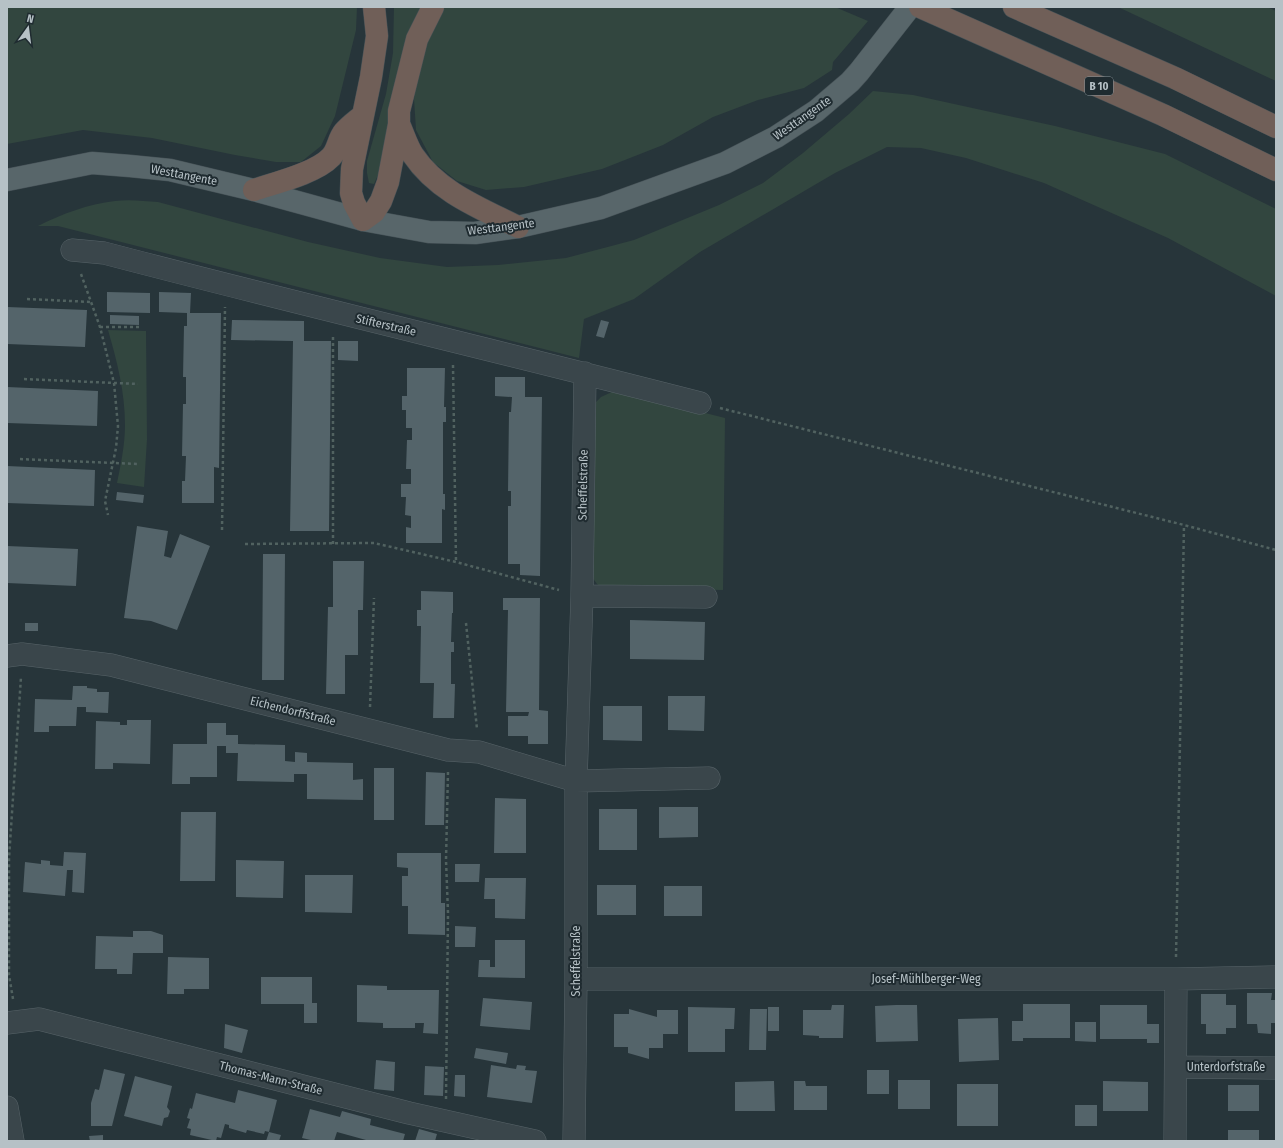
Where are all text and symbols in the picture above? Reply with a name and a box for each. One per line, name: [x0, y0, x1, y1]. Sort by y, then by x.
north arrow: [8, 8, 48, 48]
text: N: [26, 12, 35, 26]
road number: B 10: [1085, 77, 1113, 95]
street label: Westtangente: [770, 93, 834, 143]
street label: Westtangente: [150, 162, 218, 188]
street label: Westtangente: [467, 216, 535, 238]
street label: Stifterstraße: [355, 311, 418, 339]
street label: Scheffelstraße: [575, 449, 591, 520]
street label: Eichendorffstraße: [249, 694, 337, 728]
street label: Scheffelstraße: [569, 926, 583, 996]
street label: Josef-Mühlberger-Weg: [871, 972, 981, 986]
street label: Thomas-Mann-Straße: [218, 1058, 324, 1098]
street label: Unterdorfstraße: [1187, 1060, 1265, 1074]

